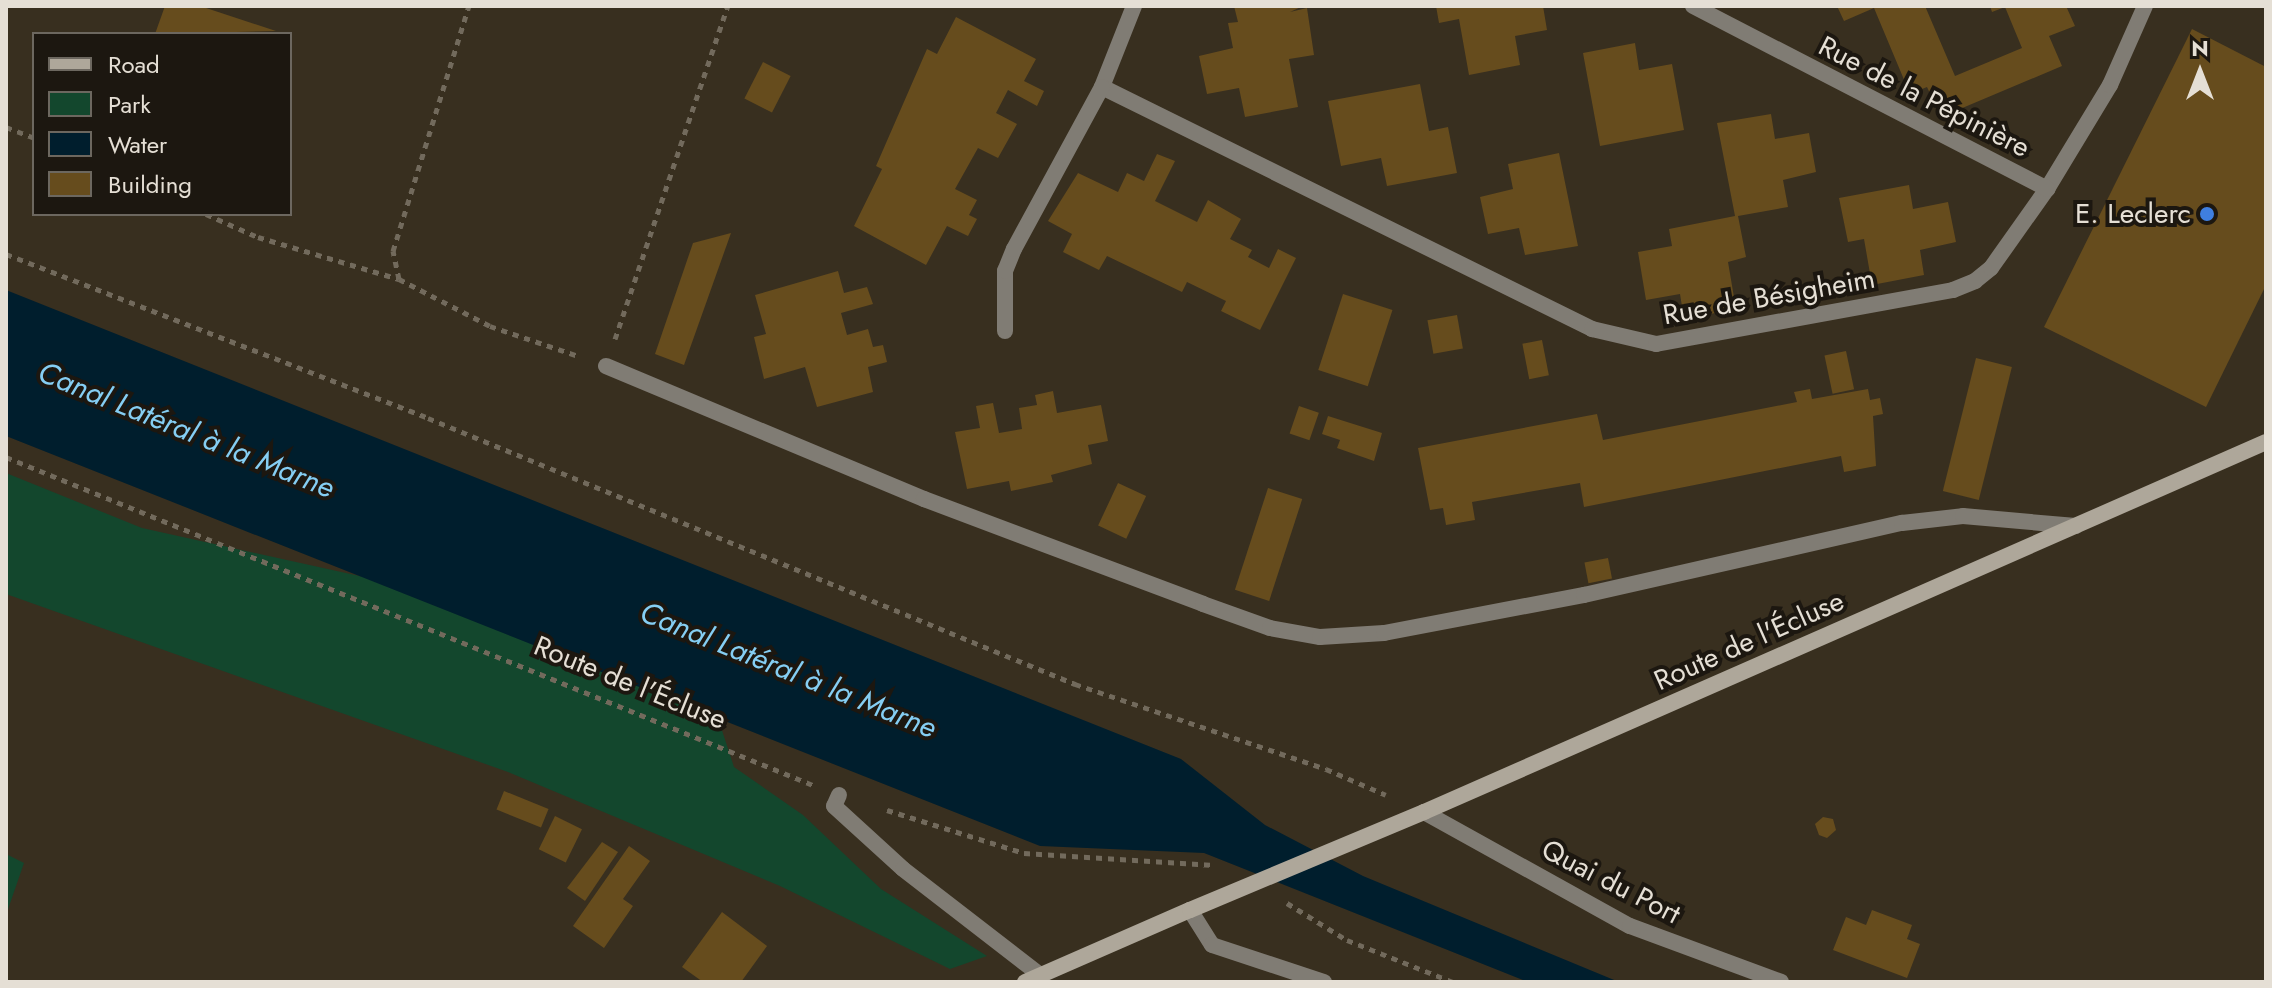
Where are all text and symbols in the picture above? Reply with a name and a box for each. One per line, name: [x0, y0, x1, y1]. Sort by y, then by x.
street label: Rue de la Pépinière: [1813, 29, 2035, 165]
legend: [32, 32, 292, 216]
north arrow: [2160, 32, 2240, 112]
text: N: [2191, 32, 2209, 64]
text: Road: [108, 47, 160, 82]
text: Park: [108, 87, 151, 122]
text: Water: [108, 127, 167, 162]
text: Building: [108, 167, 192, 202]
place label: E. Leclerc: [2075, 197, 2191, 231]
marker: E. Leclerc: [2198, 205, 2216, 223]
street label: Rue de Bésigheim: [1660, 262, 1878, 332]
water label: Canal Latéral à la Marne: [33, 354, 339, 506]
street label: Route de l'Écluse: [1649, 584, 1849, 698]
water label: Canal Latéral à la Marne: [635, 594, 941, 746]
street label: Route de l'Écluse: [529, 629, 731, 737]
street label: Quai du Port: [1536, 833, 1686, 931]

